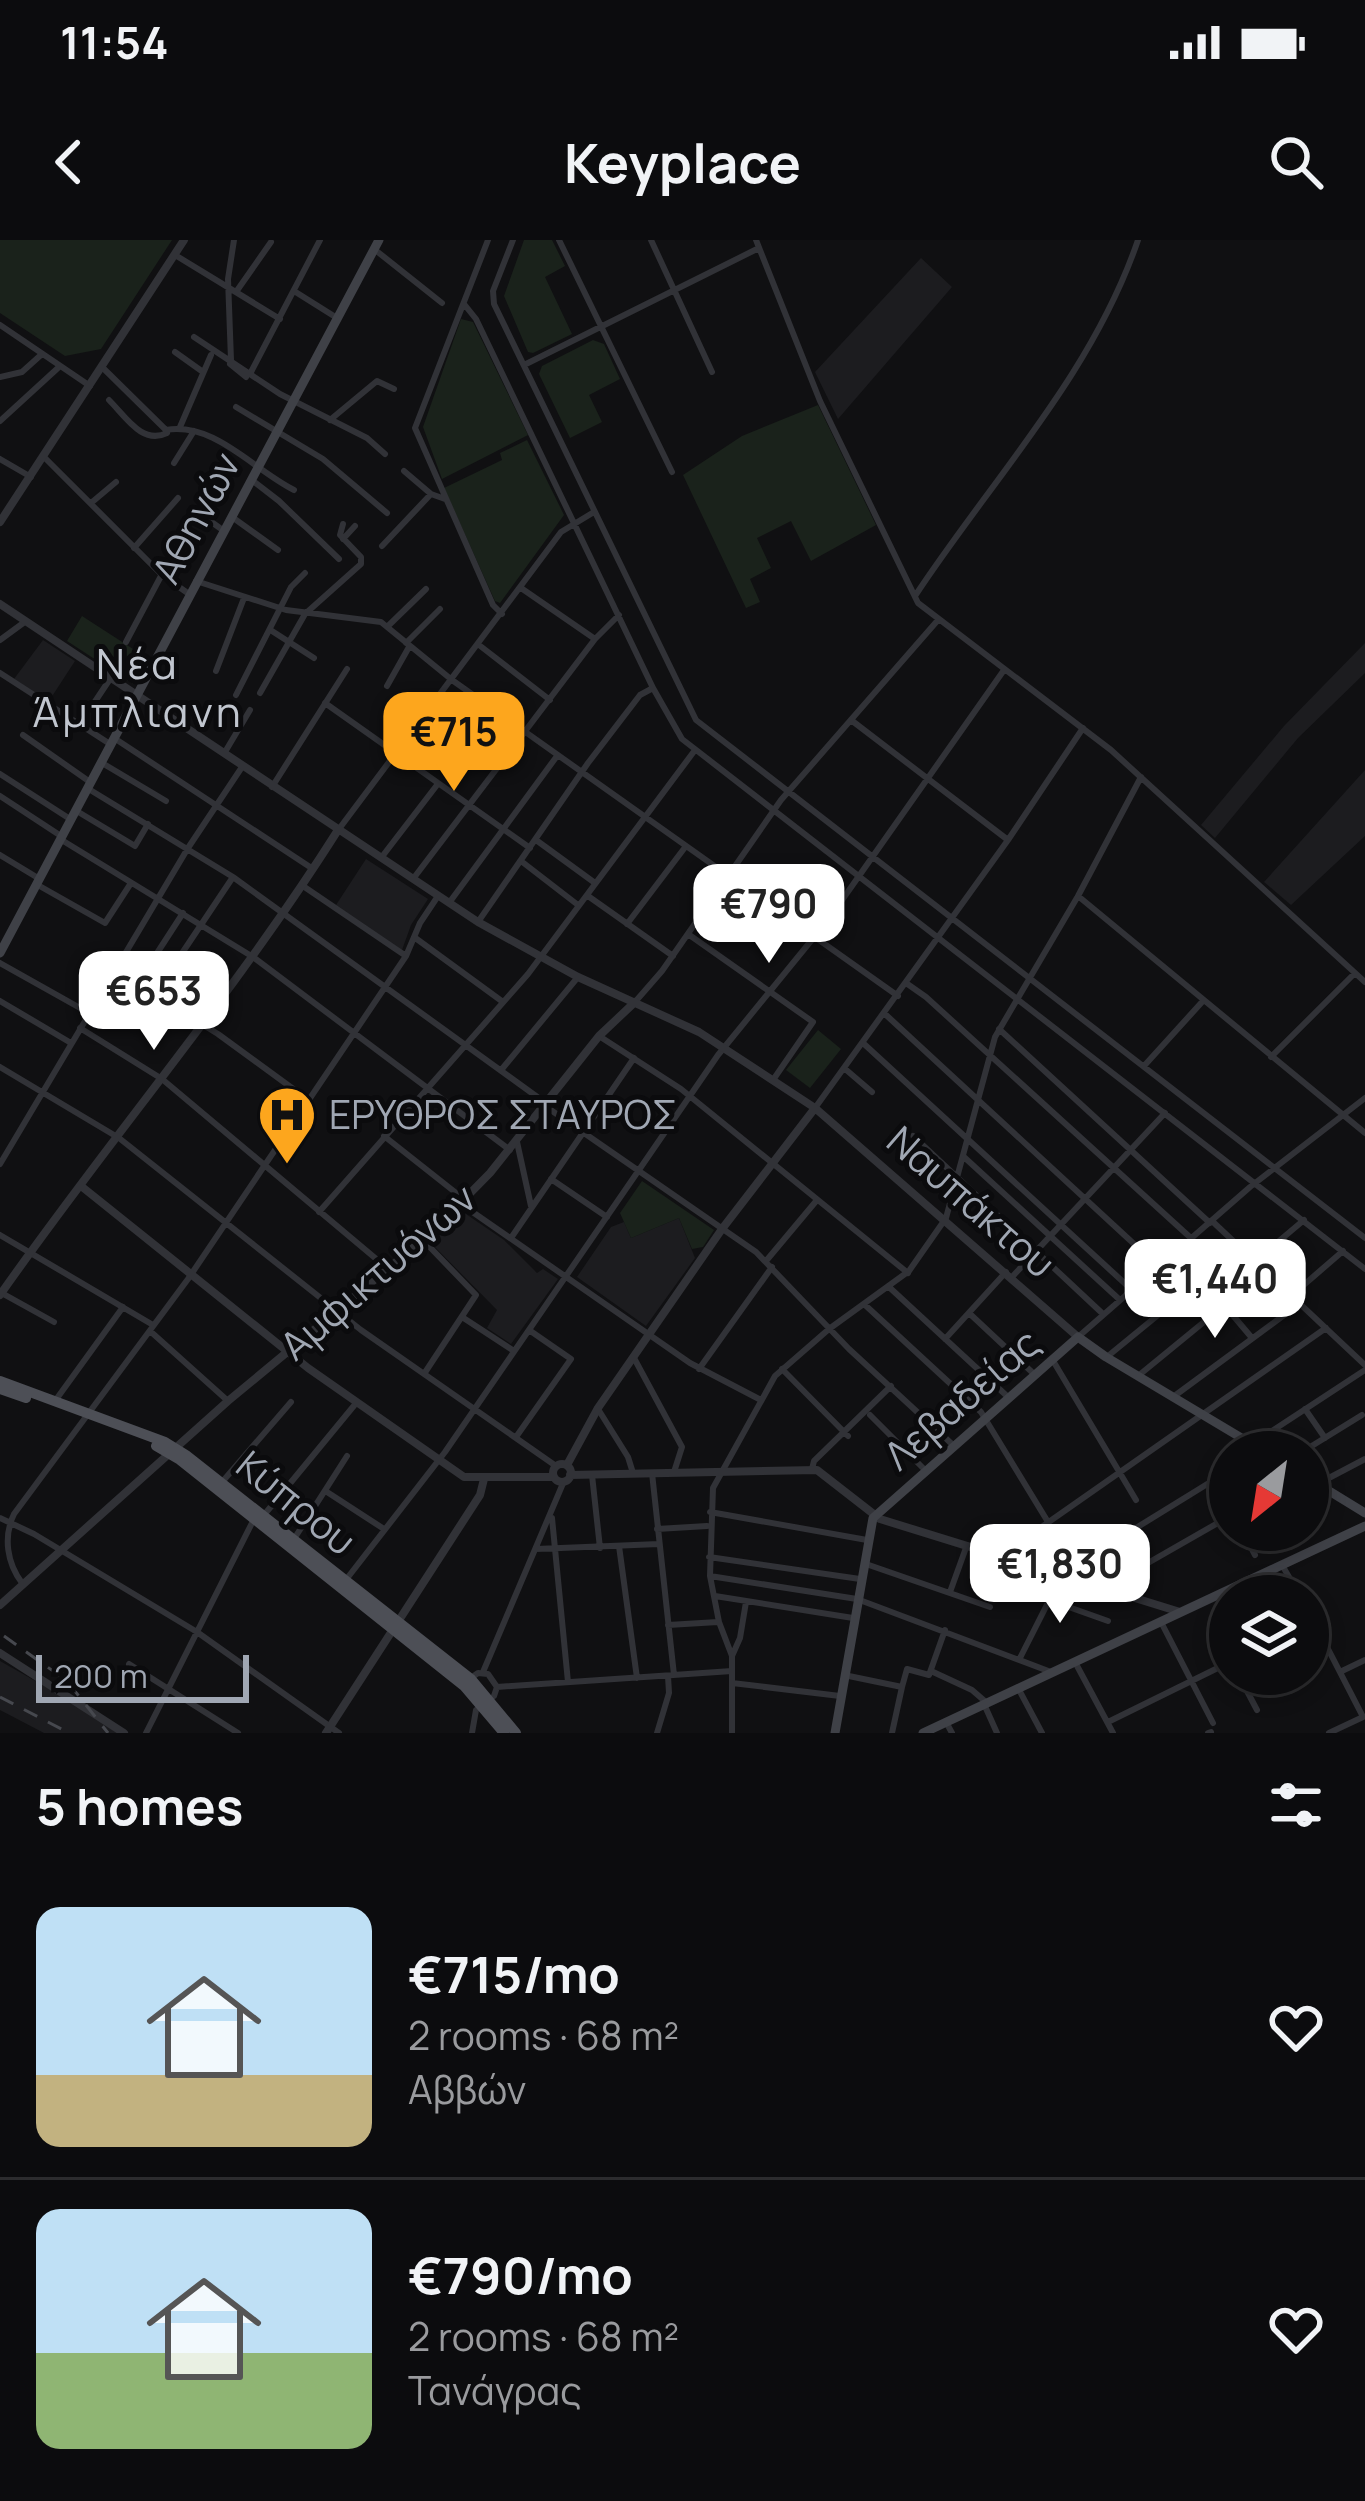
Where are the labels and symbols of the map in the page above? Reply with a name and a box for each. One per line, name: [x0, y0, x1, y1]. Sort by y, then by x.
street label: Αθηνών: [138, 442, 252, 592]
district label: Νέα Άμπλιανη: [32, 634, 244, 740]
pin: €715: [383, 692, 525, 794]
pin: €790: [698, 864, 840, 966]
pin: €653: [83, 951, 225, 1053]
hospital icon: ΕΡΥΘΡΟΣ ΣΤΑΥΡΟΣ: [256, 1084, 318, 1166]
place label: ΕΡΥΘΡΟΣ ΣΤΑΥΡΟΣ: [329, 1087, 677, 1141]
street label: Ναυπάκτου: [876, 1113, 1067, 1289]
street label: Αμφικτυόνων: [268, 1171, 487, 1371]
pin: €1,440: [1117, 1239, 1313, 1341]
street label: Λεβαδείας: [872, 1316, 1051, 1481]
north arrow: [1209, 1431, 1329, 1551]
street label: Κύπρου: [226, 1437, 368, 1567]
pin: €1,830: [962, 1524, 1158, 1626]
scale bar: [36, 1649, 249, 1702]

